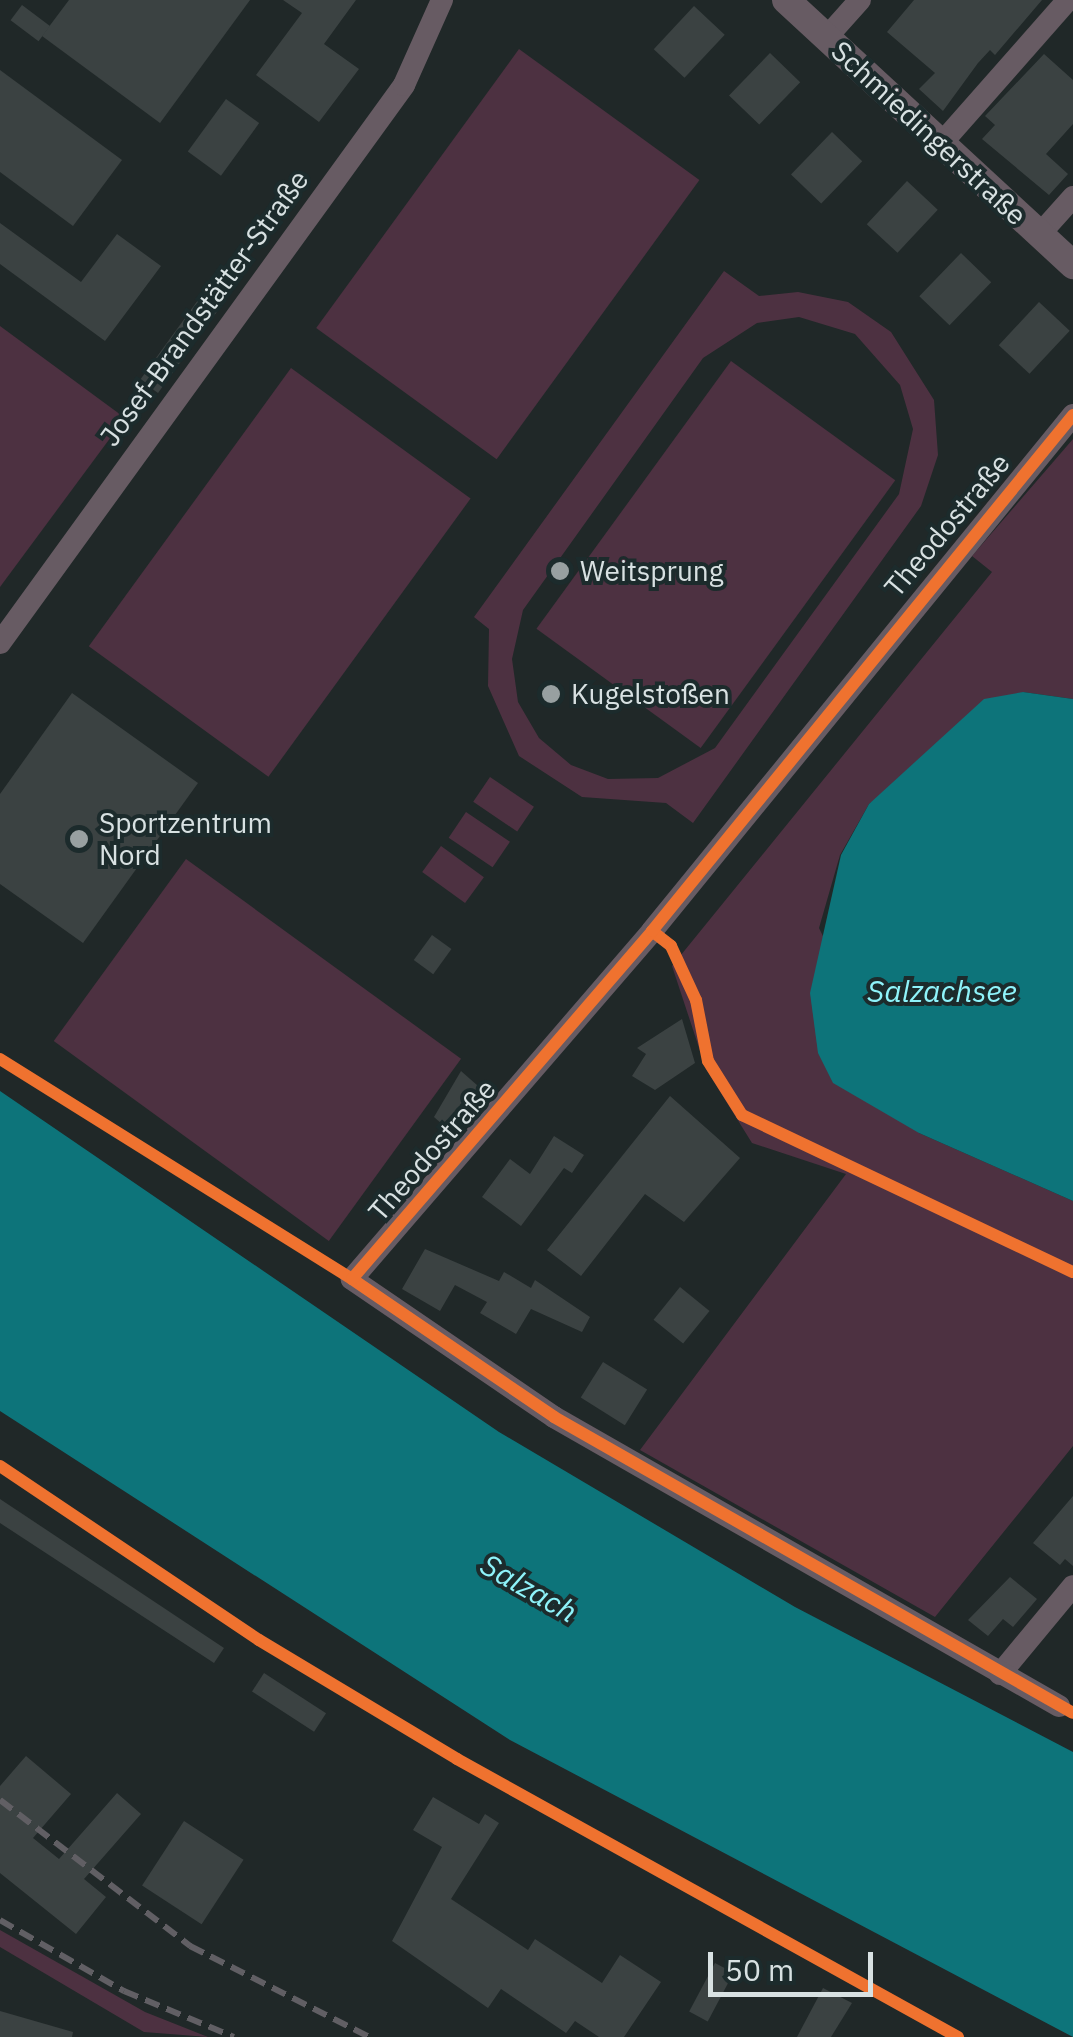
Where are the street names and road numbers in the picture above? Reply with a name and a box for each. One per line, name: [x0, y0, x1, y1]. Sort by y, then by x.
street label: Schmiedingerstraße: [825, 34, 1033, 232]
street label: Josef-Brandstätter-Straße: [93, 164, 315, 452]
street label: Theodostraße: [877, 447, 1017, 603]
street label: Theodostraße: [361, 1072, 503, 1228]

